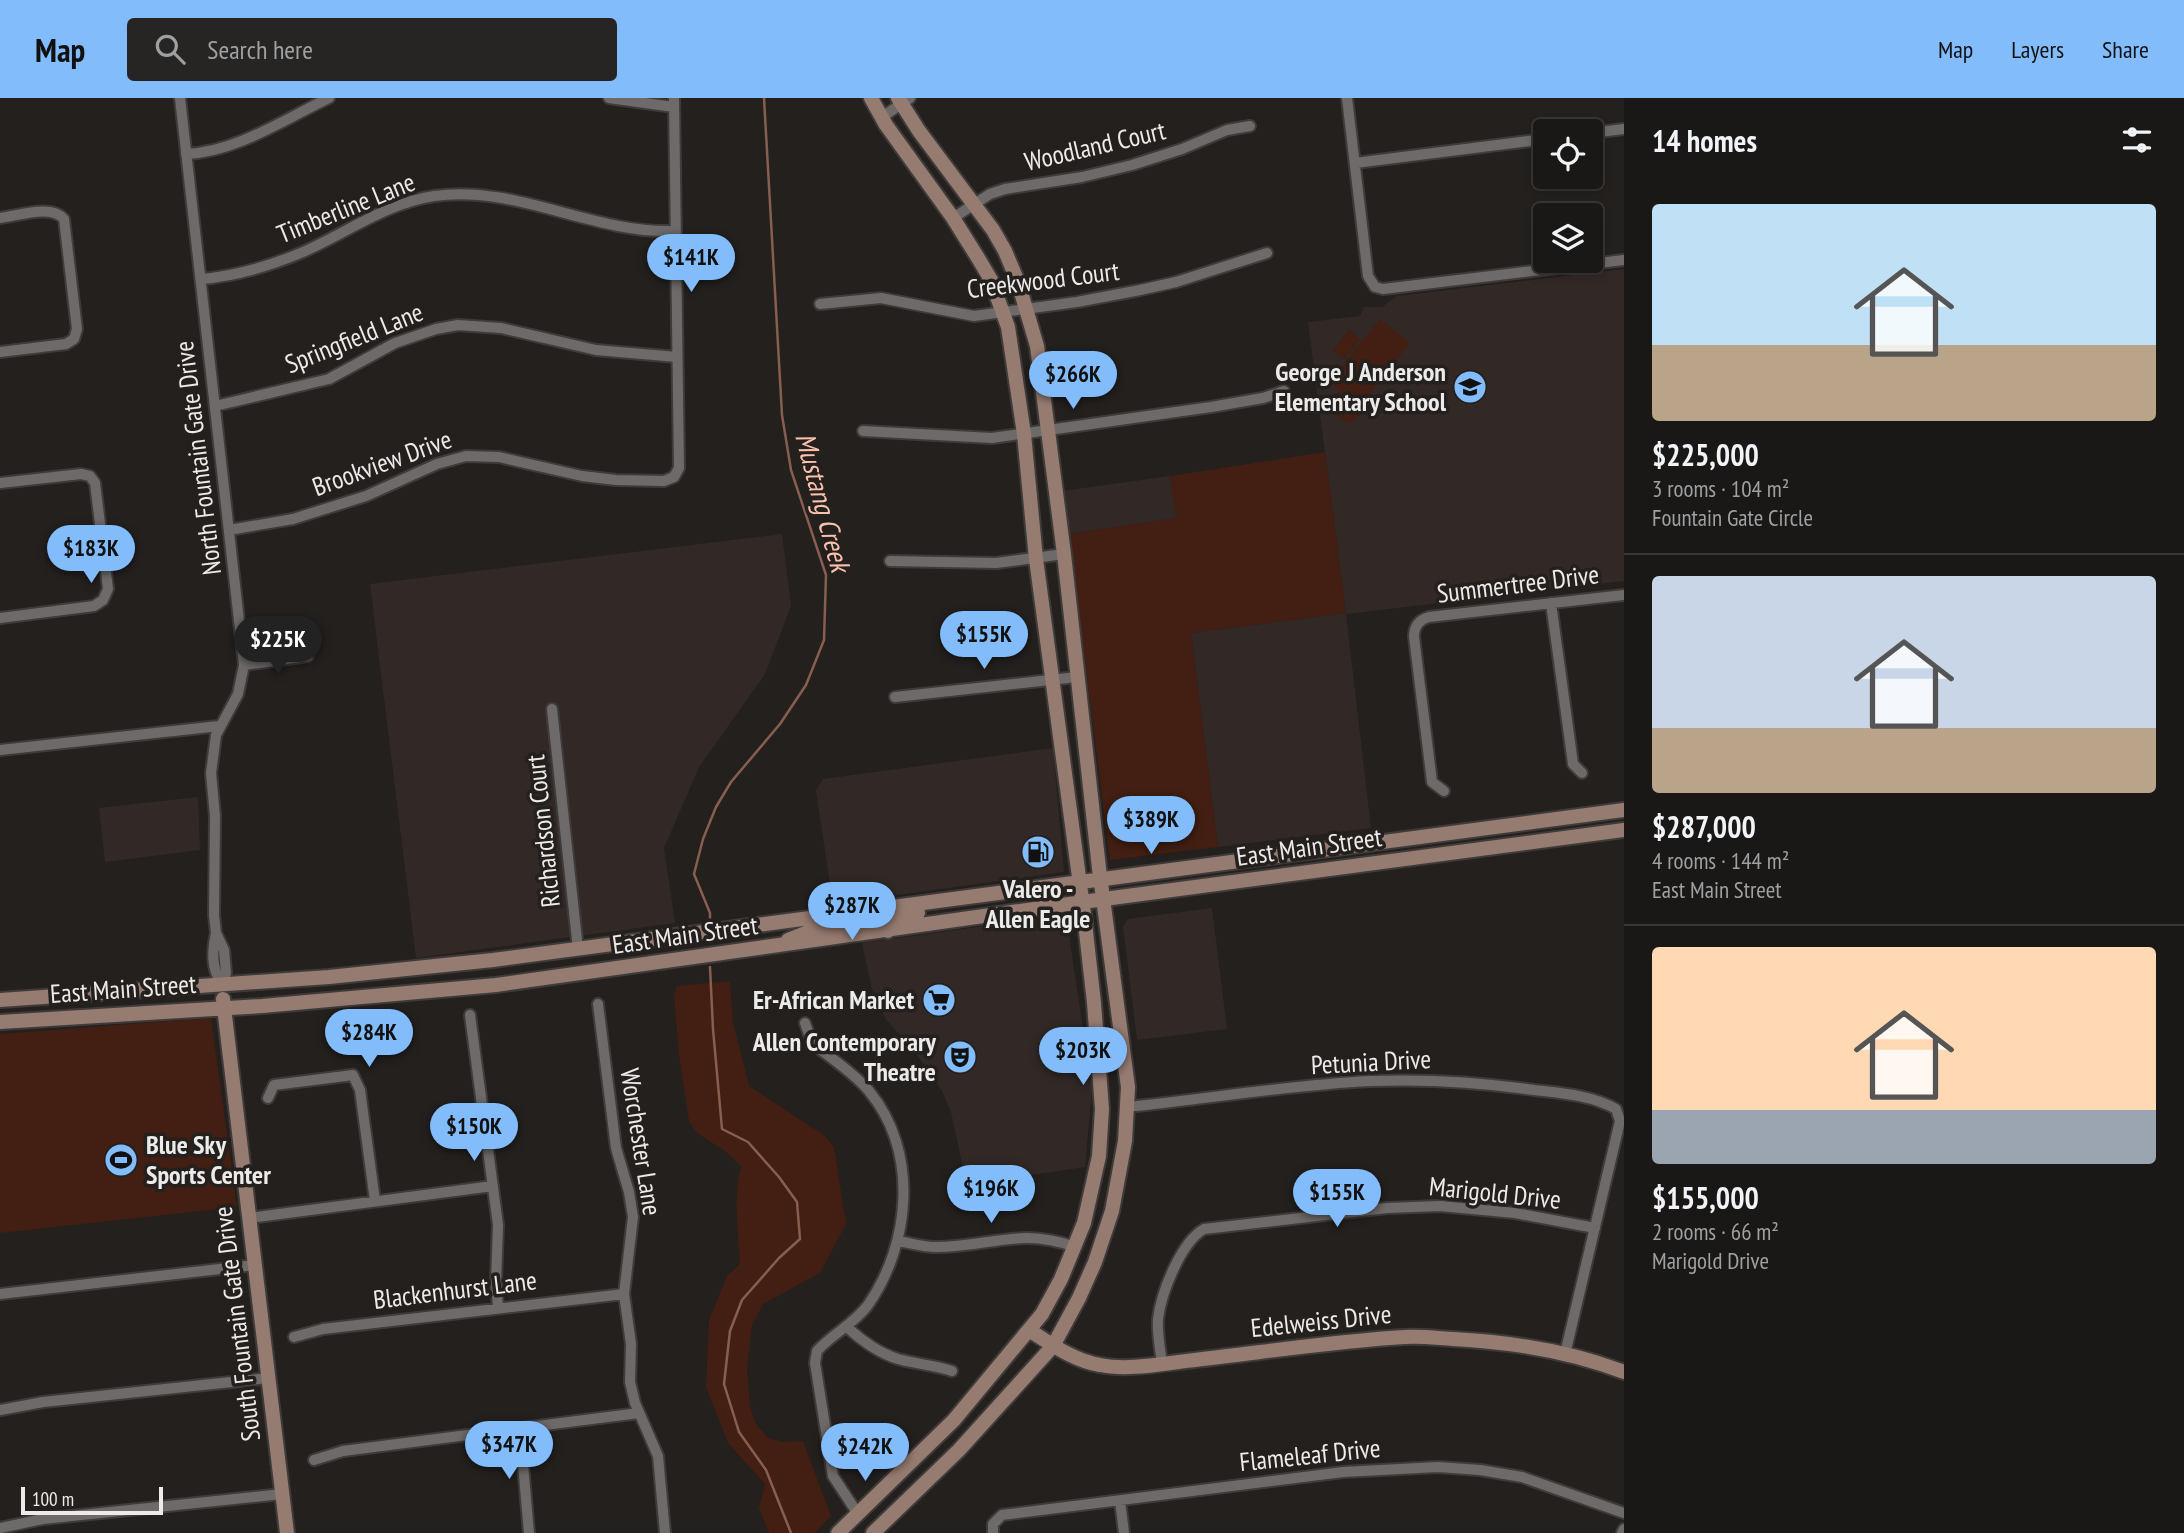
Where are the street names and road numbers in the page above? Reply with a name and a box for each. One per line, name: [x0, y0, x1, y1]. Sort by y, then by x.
street label: Woodland Court: [1021, 113, 1169, 178]
street label: Timberline Lane: [272, 165, 420, 250]
street label: Creekwood Court: [965, 254, 1121, 305]
street label: Springfield Lane: [280, 295, 428, 380]
street label: North Fountain Gate Drive: [167, 339, 228, 577]
street label: Brookview Drive: [308, 422, 456, 503]
street label: Summertree Drive: [1435, 557, 1601, 610]
street label: Richardson Court: [518, 753, 567, 909]
street label: East Main Street: [1234, 820, 1384, 873]
street label: East Main Street: [610, 908, 760, 961]
street label: East Main Street: [49, 967, 197, 1010]
street label: Petunia Drive: [1310, 1042, 1432, 1081]
street label: Worchester Lane: [614, 1066, 669, 1218]
street label: Marigold Drive: [1428, 1169, 1563, 1216]
street label: South Fountain Gate Drive: [206, 1205, 267, 1443]
street label: Blackenhurst Lane: [371, 1263, 538, 1316]
street label: Edelweiss Drive: [1249, 1297, 1393, 1344]
street label: Flameleaf Drive: [1238, 1431, 1382, 1478]

